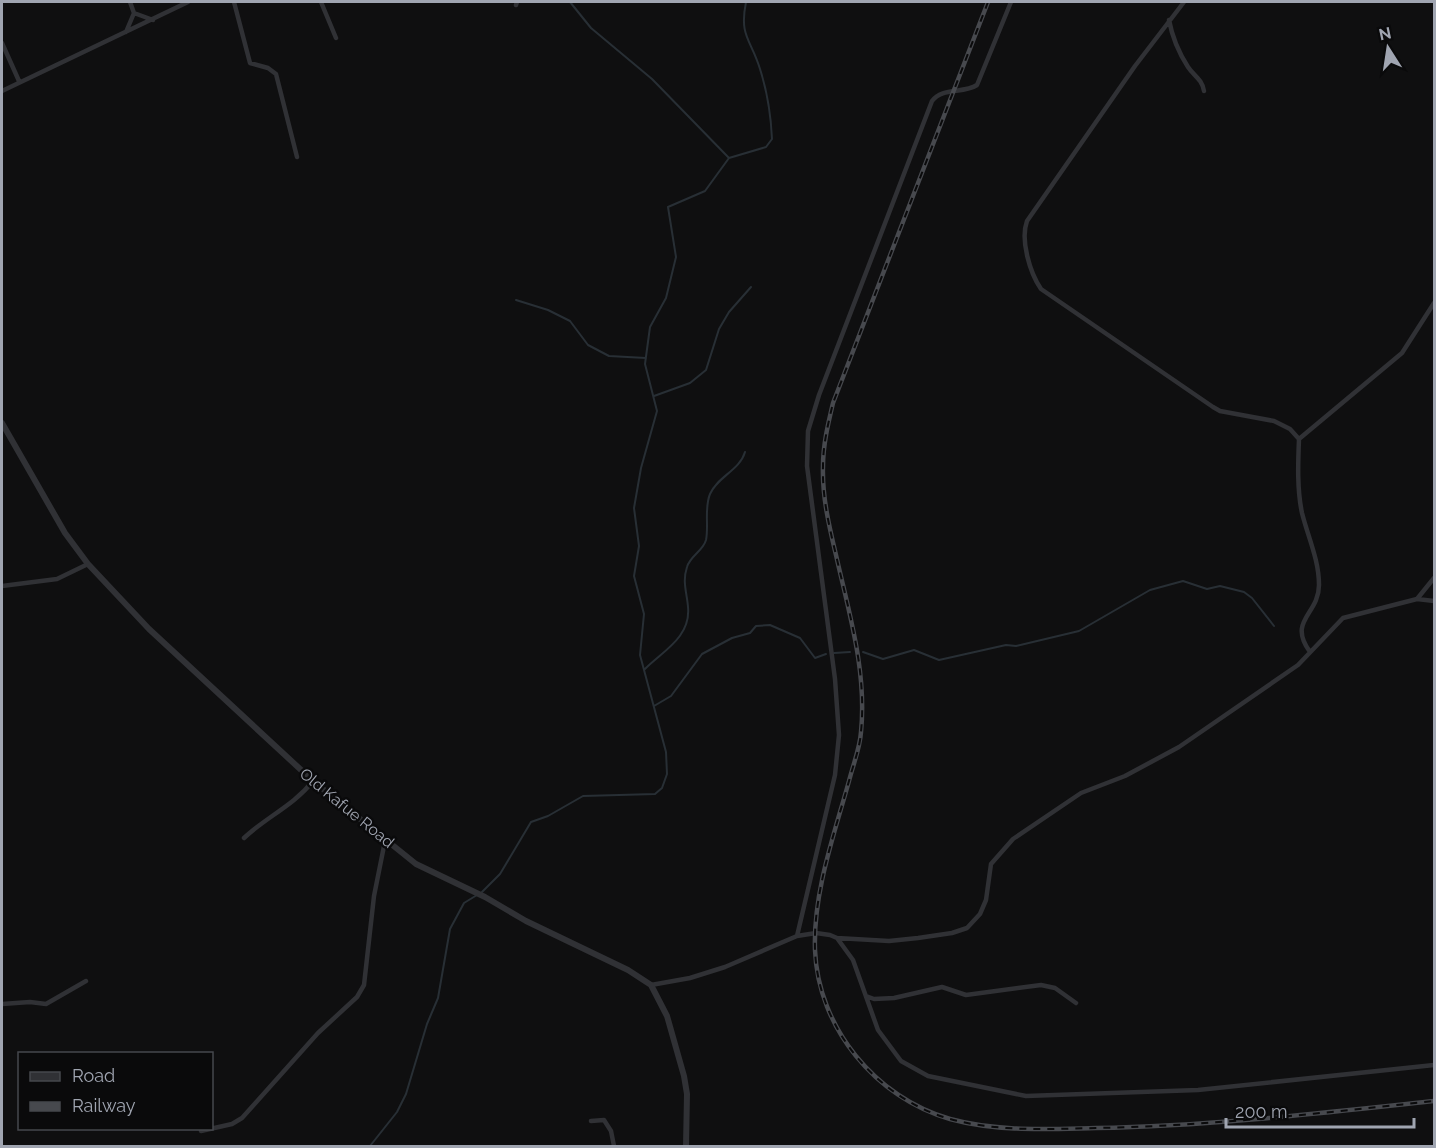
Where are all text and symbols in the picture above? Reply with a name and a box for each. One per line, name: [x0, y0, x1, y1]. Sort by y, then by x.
north arrow: [1358, 18, 1418, 78]
text: N: [1377, 23, 1393, 44]
street label: Old Kafue Road: [296, 764, 398, 852]
legend: [18, 1052, 213, 1130]
text: Road: [72, 1065, 115, 1086]
scale bar: [1226, 1091, 1414, 1129]
text: Railway: [72, 1095, 136, 1116]
text: 200 m: [1235, 1101, 1288, 1122]

